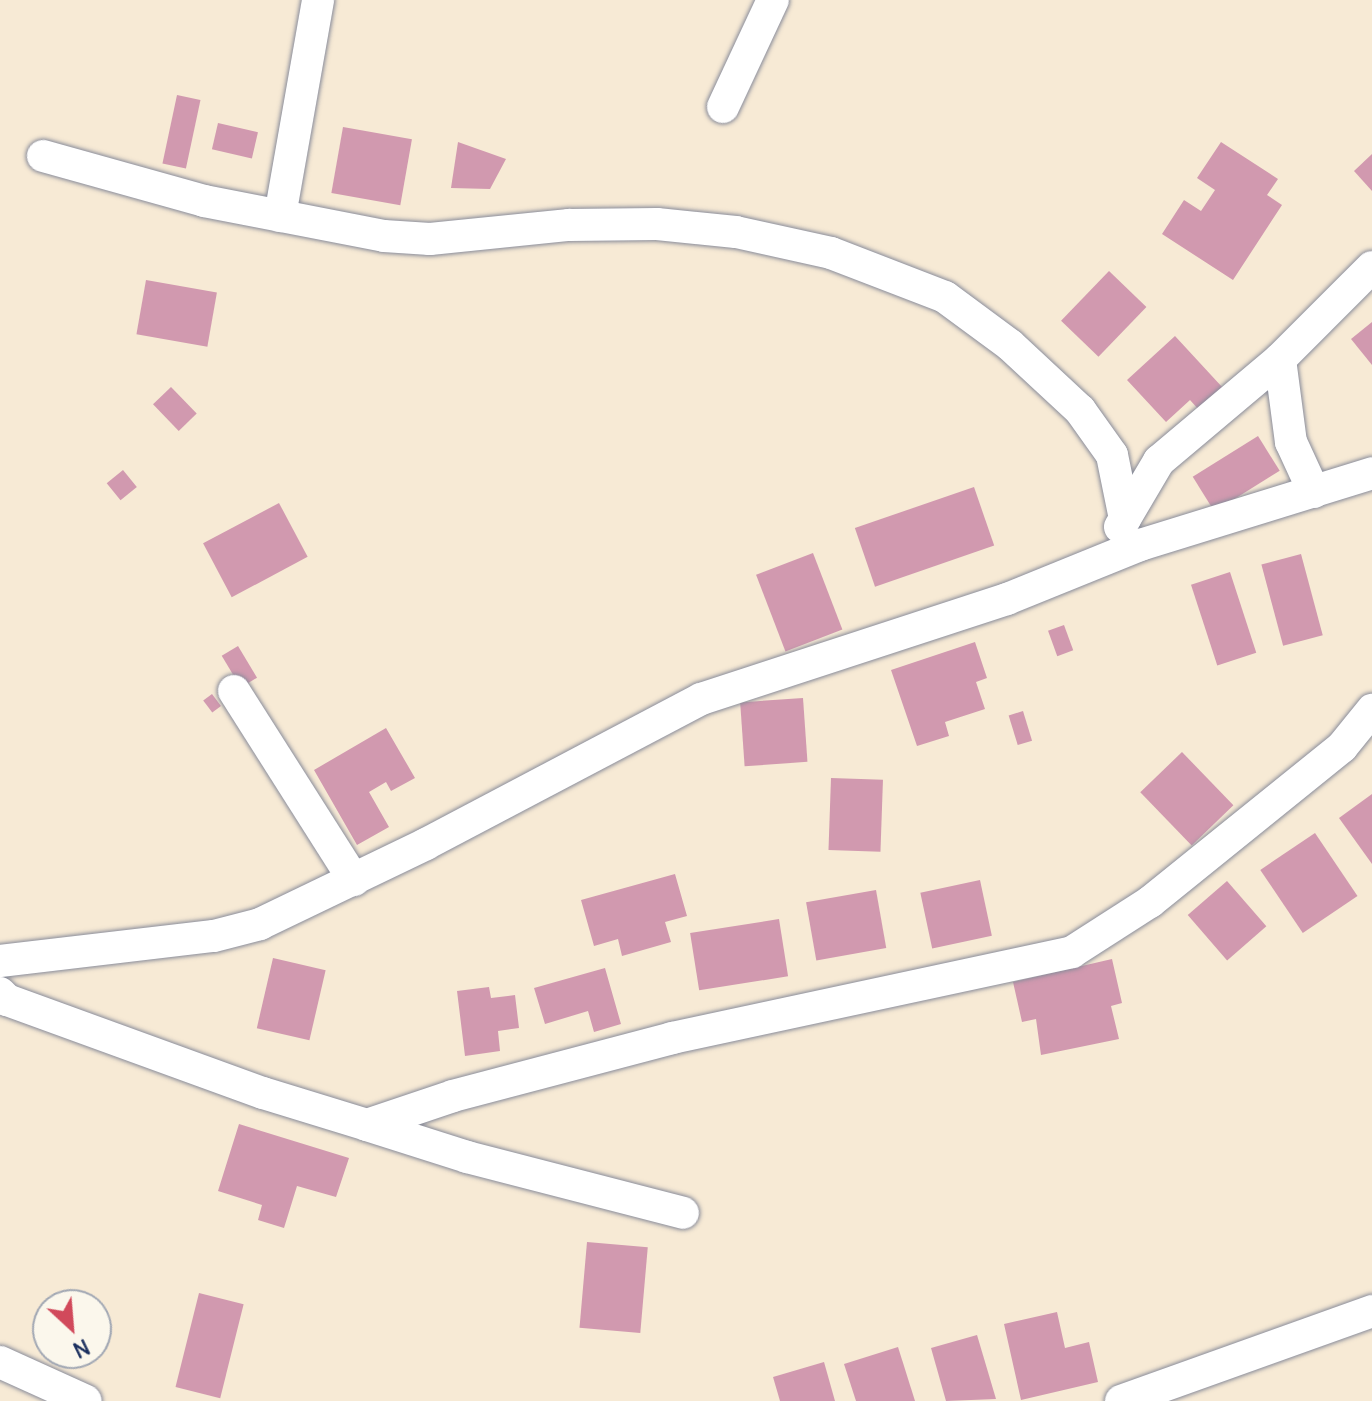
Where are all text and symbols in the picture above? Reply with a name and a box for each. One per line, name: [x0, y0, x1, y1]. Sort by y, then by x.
north arrow: [32, 1289, 112, 1369]
text: N: [69, 1333, 95, 1365]

